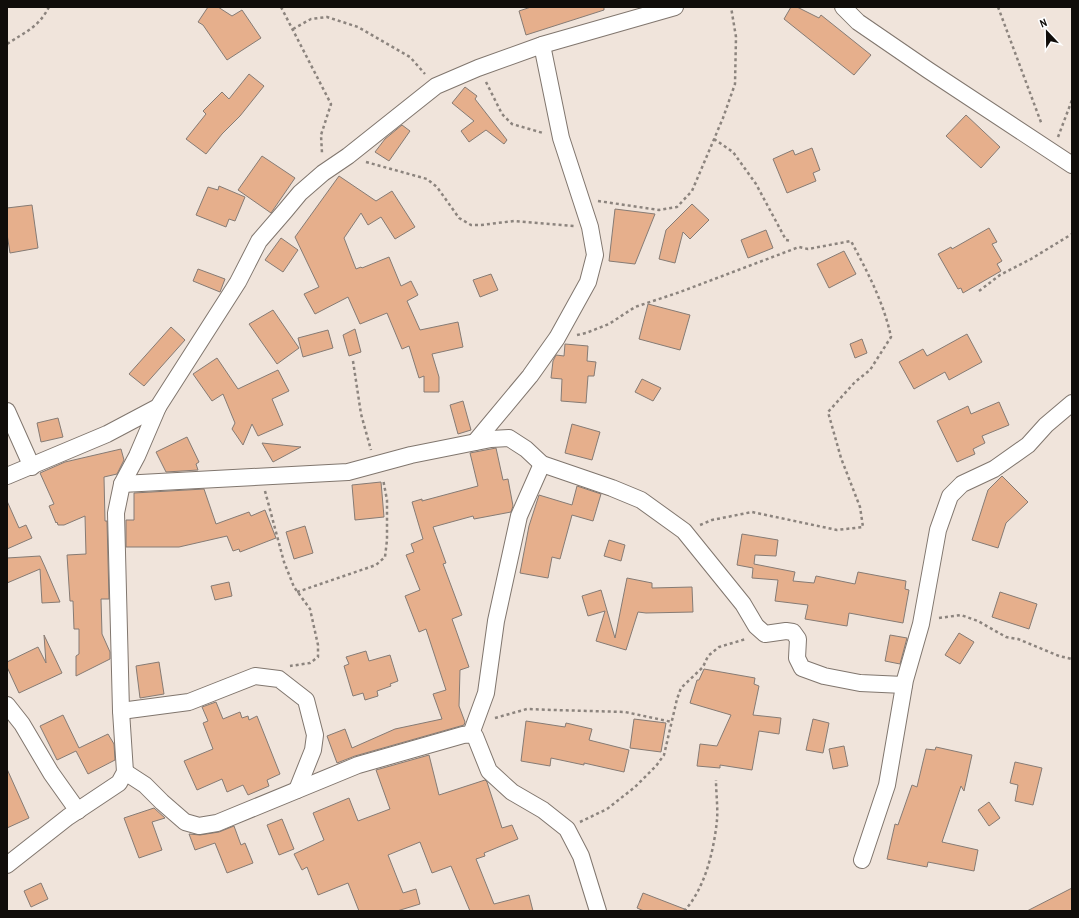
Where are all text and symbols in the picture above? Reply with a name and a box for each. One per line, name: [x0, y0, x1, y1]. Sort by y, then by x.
north arrow: [1027, 12, 1067, 52]
text: N: [1038, 15, 1049, 30]

